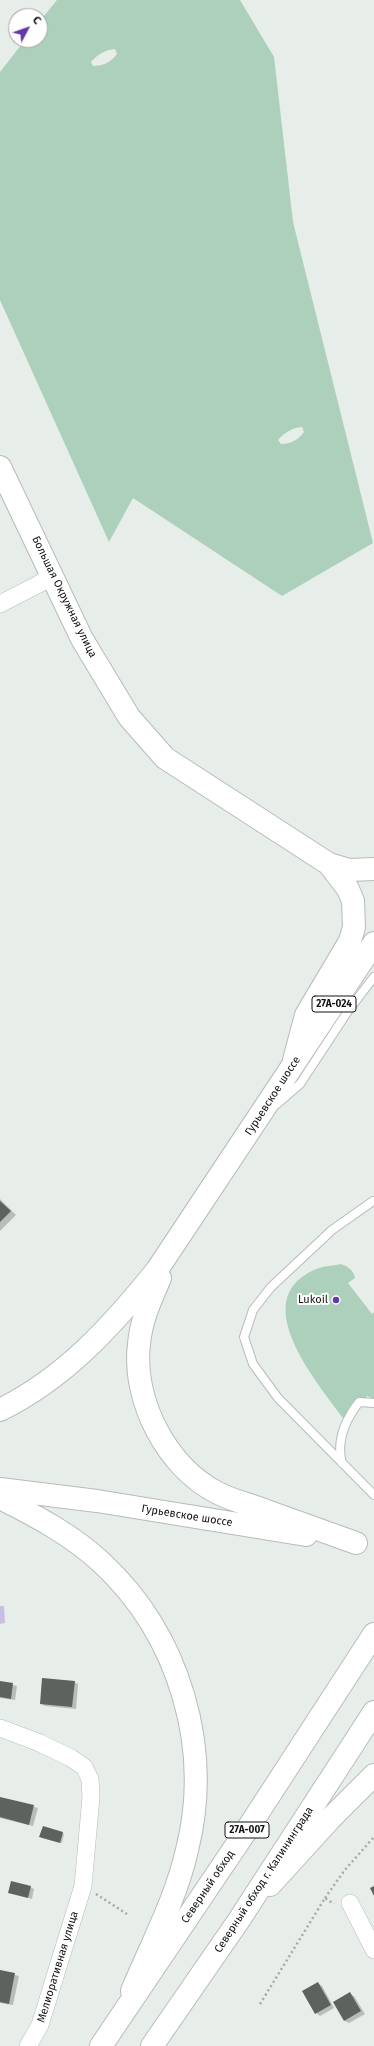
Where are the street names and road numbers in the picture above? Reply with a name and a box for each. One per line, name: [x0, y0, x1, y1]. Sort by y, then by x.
street label: Большая Окружная улица: [29, 534, 99, 660]
road number: 27А-024: [312, 996, 356, 1012]
street label: Гурьевское шоссе: [242, 1054, 304, 1138]
street label: Гурьевское шоссе: [141, 1502, 233, 1530]
street label: Северный обход г. Калининграда: [212, 1805, 316, 1955]
road number: 27А-007: [225, 1822, 269, 1838]
street label: Северный обход: [179, 1848, 237, 1926]
street label: Мелиоративная улица: [35, 1910, 81, 2024]

